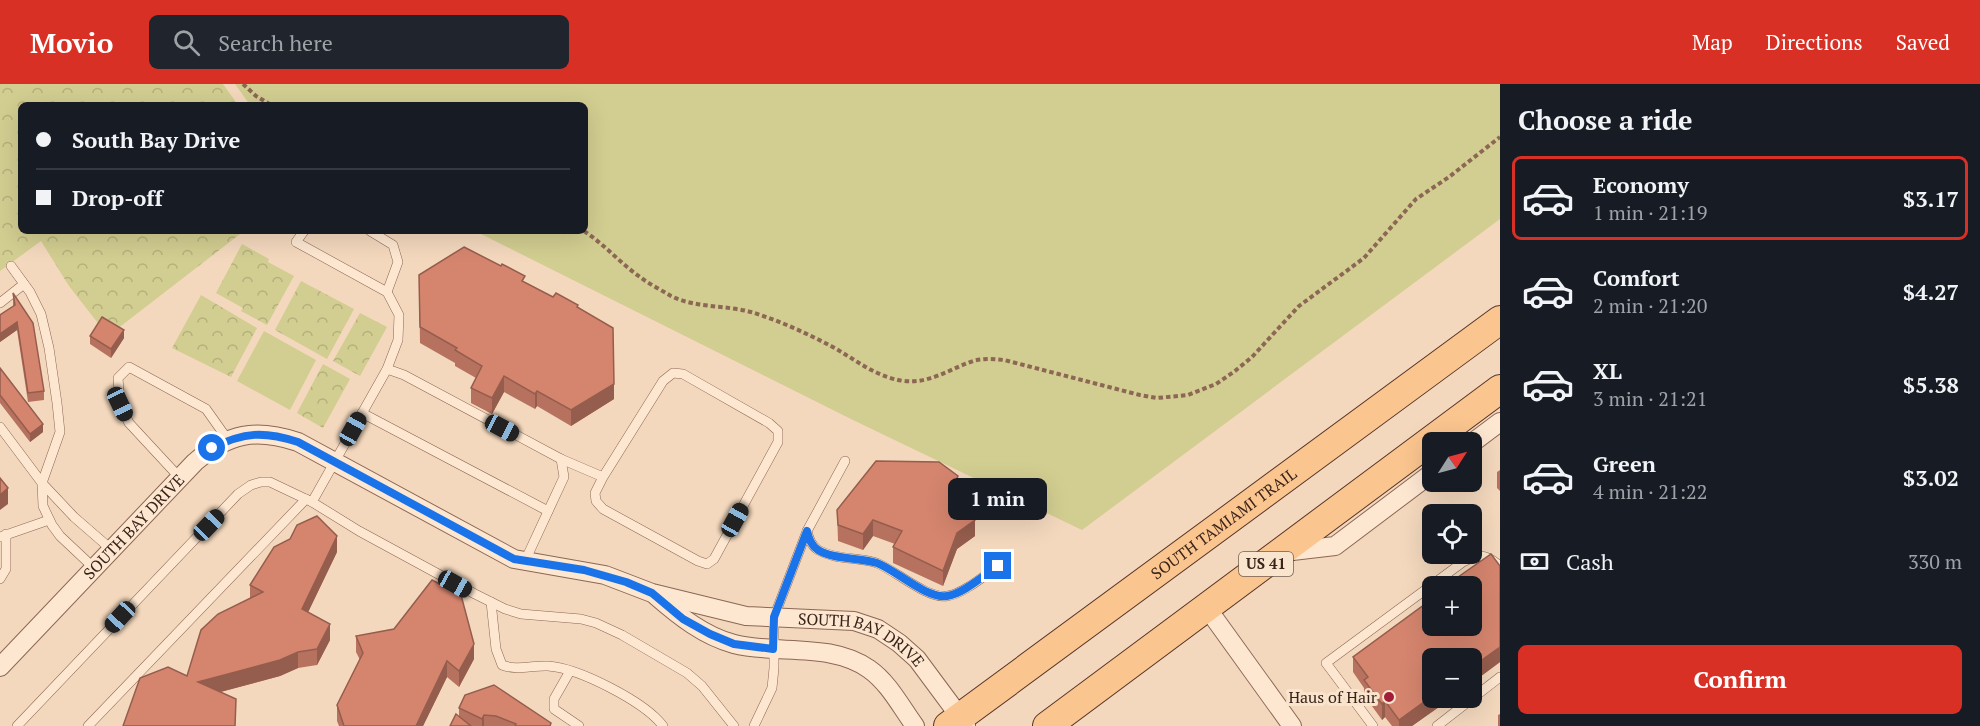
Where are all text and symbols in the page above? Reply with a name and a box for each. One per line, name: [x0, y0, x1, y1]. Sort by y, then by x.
search box: [149, 15, 569, 69]
text: Movio: [30, 24, 113, 61]
icon: search: [170, 26, 203, 59]
text: Search here: [218, 28, 333, 57]
text: Map: [1692, 28, 1733, 56]
text: Directions: [1766, 28, 1863, 56]
text: Saved: [1896, 28, 1950, 56]
text: Choose a ride: [1518, 102, 1693, 138]
text: South Bay Drive: [72, 125, 240, 154]
text: Economy: [1593, 170, 1689, 199]
icon: car: [1521, 171, 1575, 225]
text: Drop-off: [72, 183, 163, 212]
text: $3.17: [1903, 184, 1959, 213]
text: 1 min · 21:19: [1593, 199, 1707, 226]
text: Comfort: [1593, 263, 1679, 292]
icon: car: [1521, 264, 1575, 318]
text: $4.27: [1903, 277, 1959, 306]
text: 2 min · 21:20: [1593, 292, 1707, 319]
text: XL: [1593, 356, 1622, 385]
icon: car: [1521, 357, 1575, 411]
text: $5.38: [1903, 370, 1959, 399]
car: [104, 384, 136, 424]
text: 3 min · 21:21: [1593, 385, 1707, 412]
car: [336, 409, 370, 449]
car: [482, 412, 522, 444]
north arrow: [1422, 432, 1482, 492]
map controls: [1422, 432, 1482, 708]
route start: [198, 434, 225, 461]
text: Green: [1593, 449, 1656, 478]
icon: car: [1521, 450, 1575, 504]
street label: SOUTH TAMIAMI TRAIL: [1146, 462, 1301, 584]
text: $3.02: [1903, 463, 1959, 492]
street label: SOUTH BAY DRIVE: [78, 469, 189, 584]
text: 4 min · 21:22: [1593, 478, 1707, 505]
callout: 1 min: [948, 479, 1048, 521]
text: 1 min: [970, 485, 1025, 512]
car: [718, 500, 752, 540]
button: locate: [1422, 504, 1482, 564]
car: [190, 506, 228, 544]
icon: cash: [1518, 545, 1551, 578]
text: Cash: [1566, 547, 1614, 576]
text: 330 m: [1908, 548, 1962, 575]
route end: [984, 552, 1011, 579]
road number: US 41: [1239, 552, 1293, 576]
car: [435, 567, 475, 601]
button: +: [1422, 576, 1482, 636]
car: [101, 598, 139, 636]
street label: SOUTH BAY DRIVE: [797, 607, 930, 671]
button: Confirm: [1518, 645, 1962, 714]
button: −: [1422, 648, 1482, 708]
place label: Haus of Hair: [1288, 686, 1378, 708]
marker: Haus of Hair: [1382, 690, 1396, 704]

